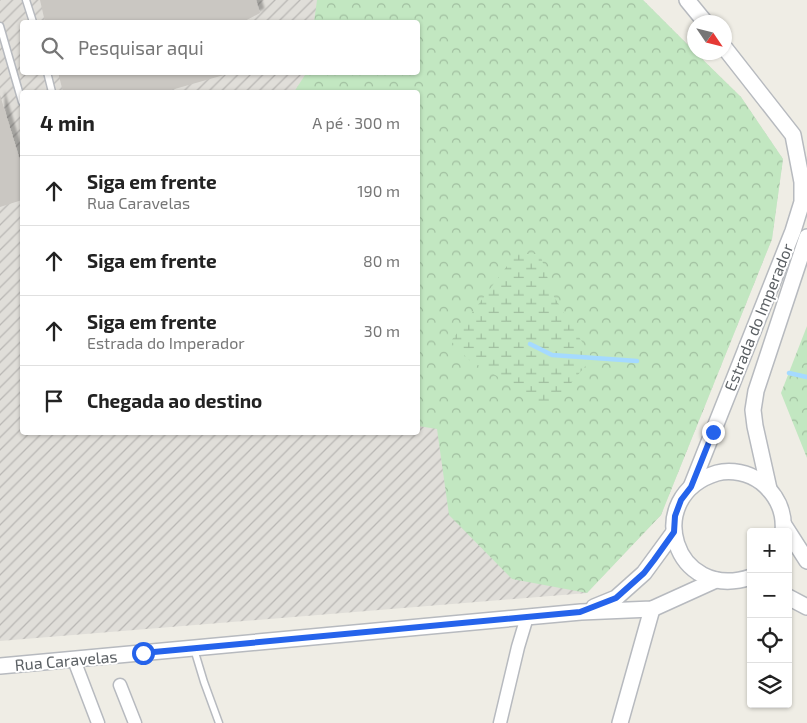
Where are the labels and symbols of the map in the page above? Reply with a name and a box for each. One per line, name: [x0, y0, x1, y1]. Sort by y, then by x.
north arrow: [687, 15, 732, 60]
street label: Estrada do Imperador: [720, 240, 797, 394]
route end: [702, 421, 725, 444]
route start: [132, 642, 155, 665]
street label: Rua Caravelas: [14, 646, 118, 674]

